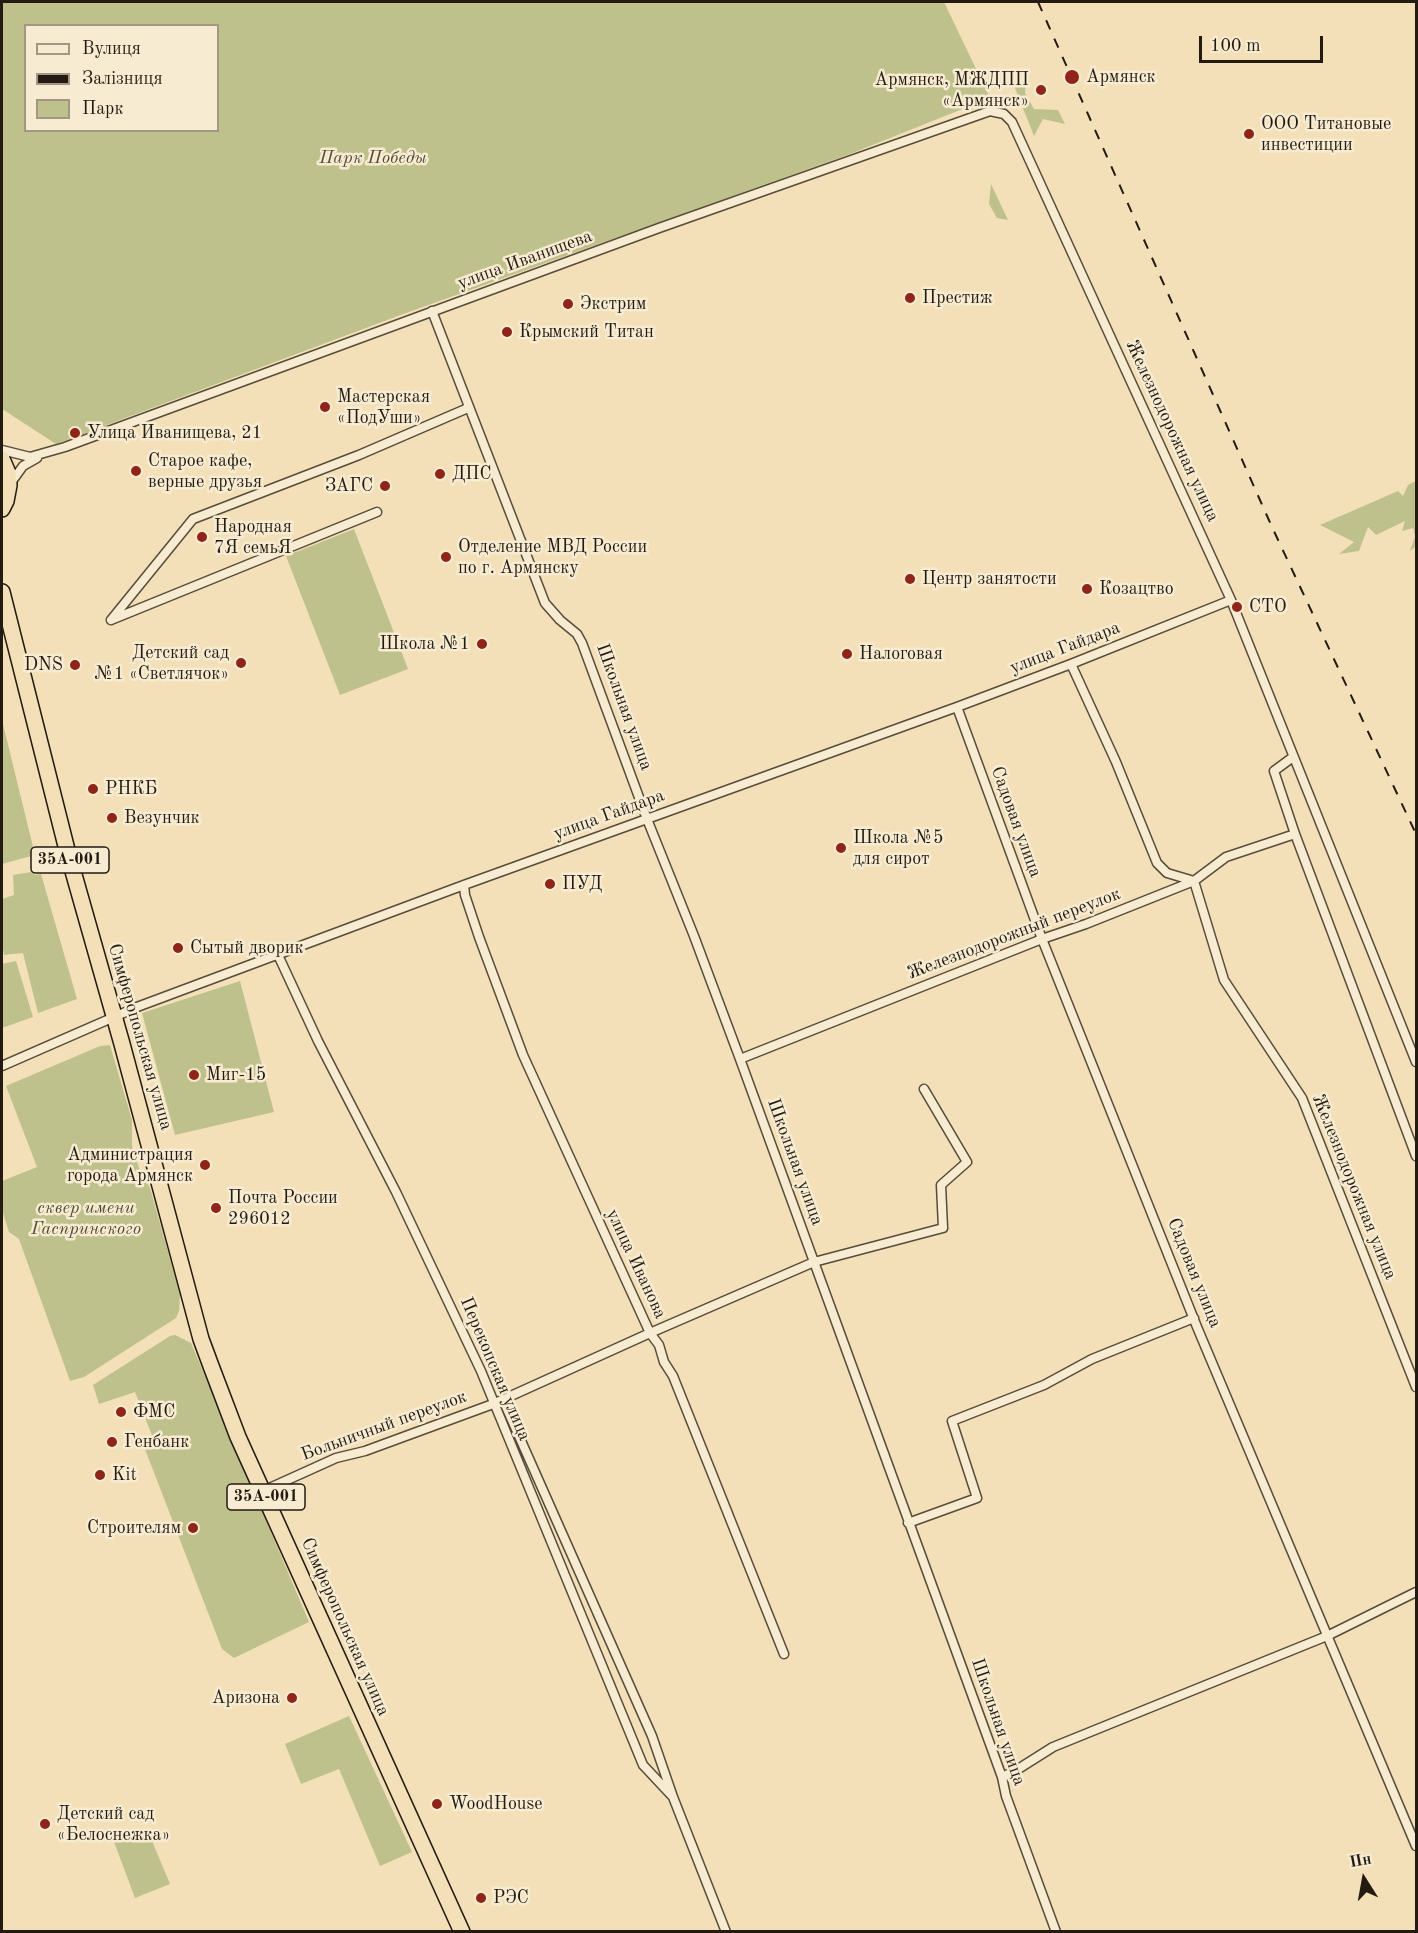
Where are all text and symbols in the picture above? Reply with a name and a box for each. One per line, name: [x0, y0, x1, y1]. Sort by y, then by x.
legend: [24, 24, 219, 132]
scale bar: [1202, 24, 1326, 62]
text: 100 m: [1210, 37, 1261, 55]
text: Вулиця: [82, 40, 141, 58]
place label: Армянск: [1086, 66, 1156, 88]
marker: Армянск: [1063, 68, 1081, 86]
place label: Армянск, МЖДПП «Армянск»: [874, 69, 1029, 112]
text: Залізниця: [82, 70, 163, 88]
marker: Армянск, МЖДПП «Армянск»: [1034, 83, 1048, 97]
text: Парк: [82, 100, 123, 118]
place label: ООО Титановые инвестиции: [1261, 113, 1391, 156]
marker: ООО Титановые инвестиции: [1242, 127, 1256, 141]
park label: Парк Победы: [319, 147, 427, 169]
street label: улица Иванищева: [455, 226, 595, 294]
place label: Престиж: [922, 287, 993, 309]
marker: Престиж: [903, 291, 917, 305]
place label: Экстрим: [580, 293, 646, 315]
marker: Экстрим: [561, 297, 575, 311]
place label: Крымский Титан: [519, 321, 654, 343]
marker: Крымский Титан: [500, 325, 514, 339]
street label: Железнодорожная улица: [1120, 337, 1224, 525]
place label: Мастерская «ПодУши»: [337, 386, 430, 428]
marker: Мастерская «ПодУши»: [318, 400, 332, 414]
place label: Улица Иванищева, 21: [87, 422, 262, 444]
marker: Улица Иванищева, 21: [68, 426, 82, 440]
place label: Старое кафе, верные друзья: [148, 450, 262, 492]
place label: ДПС: [452, 463, 492, 485]
marker: Старое кафе, верные друзья: [129, 464, 143, 478]
marker: ДПС: [433, 467, 447, 481]
place label: ЗАГС: [325, 475, 373, 497]
marker: ЗАГС: [378, 479, 392, 493]
place label: Народная 7Я семьЯ: [214, 516, 292, 558]
marker: Народная 7Я семьЯ: [195, 530, 209, 544]
place label: Отделение МВД России по г. Армянску: [458, 536, 647, 578]
marker: Отделение МВД России по г. Армянску: [439, 550, 453, 564]
place label: Центр занятости: [922, 568, 1057, 590]
marker: Центр занятости: [903, 572, 917, 586]
place label: Козацтво: [1099, 578, 1174, 600]
marker: Козацтво: [1080, 582, 1094, 596]
place label: СТО: [1249, 596, 1287, 618]
marker: СТО: [1230, 600, 1244, 614]
street label: улица Гайдара: [1007, 617, 1123, 679]
place label: Школа №1: [380, 633, 470, 655]
marker: Школа №1: [475, 637, 489, 651]
street label: Школьная улица: [591, 641, 657, 773]
place label: Детский сад №1 «Светлячок»: [94, 642, 229, 684]
place label: Налоговая: [859, 643, 943, 665]
marker: Налоговая: [840, 647, 854, 661]
place label: DNS: [24, 654, 63, 676]
marker: Детский сад №1 «Светлячок»: [234, 656, 248, 670]
marker: DNS: [68, 658, 82, 672]
street label: Садовая улица: [986, 763, 1046, 881]
place label: РНКБ: [105, 778, 157, 800]
marker: РНКБ: [86, 782, 100, 796]
street label: улица Гайдара: [551, 785, 667, 845]
place label: Везунчик: [124, 807, 200, 829]
marker: Везунчик: [105, 811, 119, 825]
place label: Школа №5 для сирот: [853, 827, 943, 870]
marker: Школа №5 для сирот: [834, 841, 848, 855]
road number: 35А-001: [31, 847, 109, 873]
place label: ПУД: [562, 873, 602, 895]
marker: ПУД: [543, 877, 557, 891]
street label: Железнодорожный переулок: [904, 883, 1124, 985]
place label: Сытый дворик: [190, 937, 303, 959]
street label: Симферопольская улица: [103, 941, 177, 1133]
marker: Сытый дворик: [171, 941, 185, 955]
place label: Миг-15: [206, 1064, 266, 1086]
marker: Миг-15: [187, 1068, 201, 1082]
street label: Железнодорожная улица: [1307, 1091, 1401, 1283]
street label: Школьная улица: [762, 1096, 828, 1228]
place label: Администрация города Армянск: [67, 1144, 193, 1186]
marker: Администрация города Армянск: [198, 1158, 212, 1172]
place label: Почта России 296012: [228, 1187, 338, 1230]
park label: сквер имени Гаспринского: [31, 1197, 141, 1240]
marker: Почта России 296012: [209, 1201, 223, 1215]
street label: улица Иванова: [601, 1206, 671, 1322]
street label: Садовая улица: [1162, 1215, 1226, 1331]
street label: Перекопская улица: [455, 1294, 535, 1444]
street label: Больничный переулок: [298, 1386, 470, 1466]
place label: ФМС: [133, 1401, 175, 1423]
marker: ФМС: [114, 1405, 128, 1419]
place label: Генбанк: [124, 1431, 189, 1453]
marker: Генбанк: [105, 1435, 119, 1449]
place label: Kit: [112, 1464, 137, 1486]
marker: Kit: [93, 1468, 107, 1482]
road number: 35А-001: [227, 1484, 305, 1510]
place label: Строителям: [87, 1517, 181, 1539]
marker: Строителям: [186, 1521, 200, 1535]
street label: Симферопольская улица: [296, 1534, 394, 1720]
street label: Школьная улица: [966, 1655, 1030, 1789]
place label: Аризона: [212, 1687, 280, 1709]
marker: Аризона: [285, 1691, 299, 1705]
place label: WoodHouse: [449, 1793, 543, 1815]
marker: WoodHouse: [430, 1797, 444, 1811]
place label: Детский сад «Белоснежка»: [57, 1803, 170, 1846]
marker: Детский сад «Белоснежка»: [38, 1817, 52, 1831]
north arrow: [1334, 1849, 1394, 1909]
text: Пн: [1348, 1851, 1373, 1871]
place label: РЭС: [493, 1887, 529, 1909]
marker: РЭС: [474, 1891, 488, 1905]

